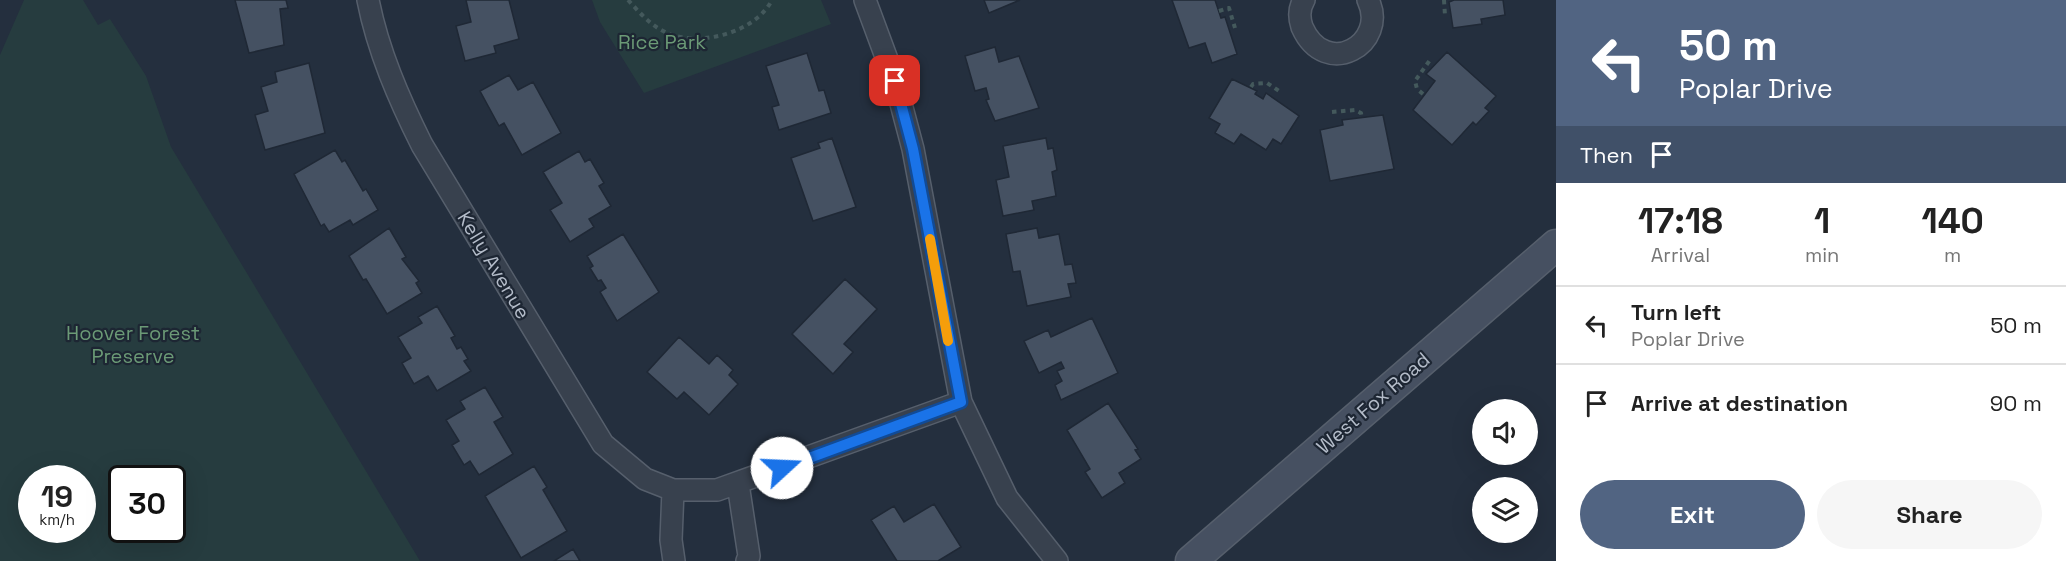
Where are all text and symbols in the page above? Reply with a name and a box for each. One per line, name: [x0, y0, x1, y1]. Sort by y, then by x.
text: 50 m: [1679, 19, 1778, 72]
icon: left: [1580, 24, 1658, 102]
park label: Rice Park: [618, 29, 706, 55]
pin: [869, 55, 920, 106]
icon: arrive: [878, 64, 911, 97]
text: Poplar Drive: [1679, 71, 1833, 106]
icon: arrive: [1645, 138, 1678, 171]
text: Then: [1580, 141, 1633, 169]
text: 17:18: [1638, 198, 1723, 244]
text: 1: [1814, 198, 1830, 244]
text: 140: [1921, 198, 1984, 244]
street label: Kelly Avenue: [452, 206, 536, 324]
text: Arrival: [1651, 242, 1710, 268]
text: min: [1805, 242, 1839, 268]
text: m: [1944, 242, 1961, 268]
text: Turn left: [1631, 298, 1721, 326]
icon: left: [1580, 309, 1613, 342]
text: 50 m: [1990, 311, 2042, 339]
park label: Hoover Forest Preserve: [66, 320, 200, 369]
text: Poplar Drive: [1631, 326, 1745, 352]
street label: West Fox Road: [1311, 347, 1435, 459]
icon: arrive: [1580, 387, 1613, 420]
text: Arrive at destination: [1631, 389, 1848, 417]
text: 90 m: [1990, 389, 2042, 417]
map controls: [1472, 399, 1538, 543]
button: sound: [1472, 399, 1538, 465]
position arrow: [750, 436, 814, 500]
speed limit sign: 30: [108, 465, 186, 543]
text: 19: [41, 477, 73, 516]
button: layers: [1472, 477, 1538, 543]
button: Exit: [1580, 480, 1805, 549]
button: Share: [1817, 480, 2042, 549]
text: km/h: [39, 510, 75, 529]

